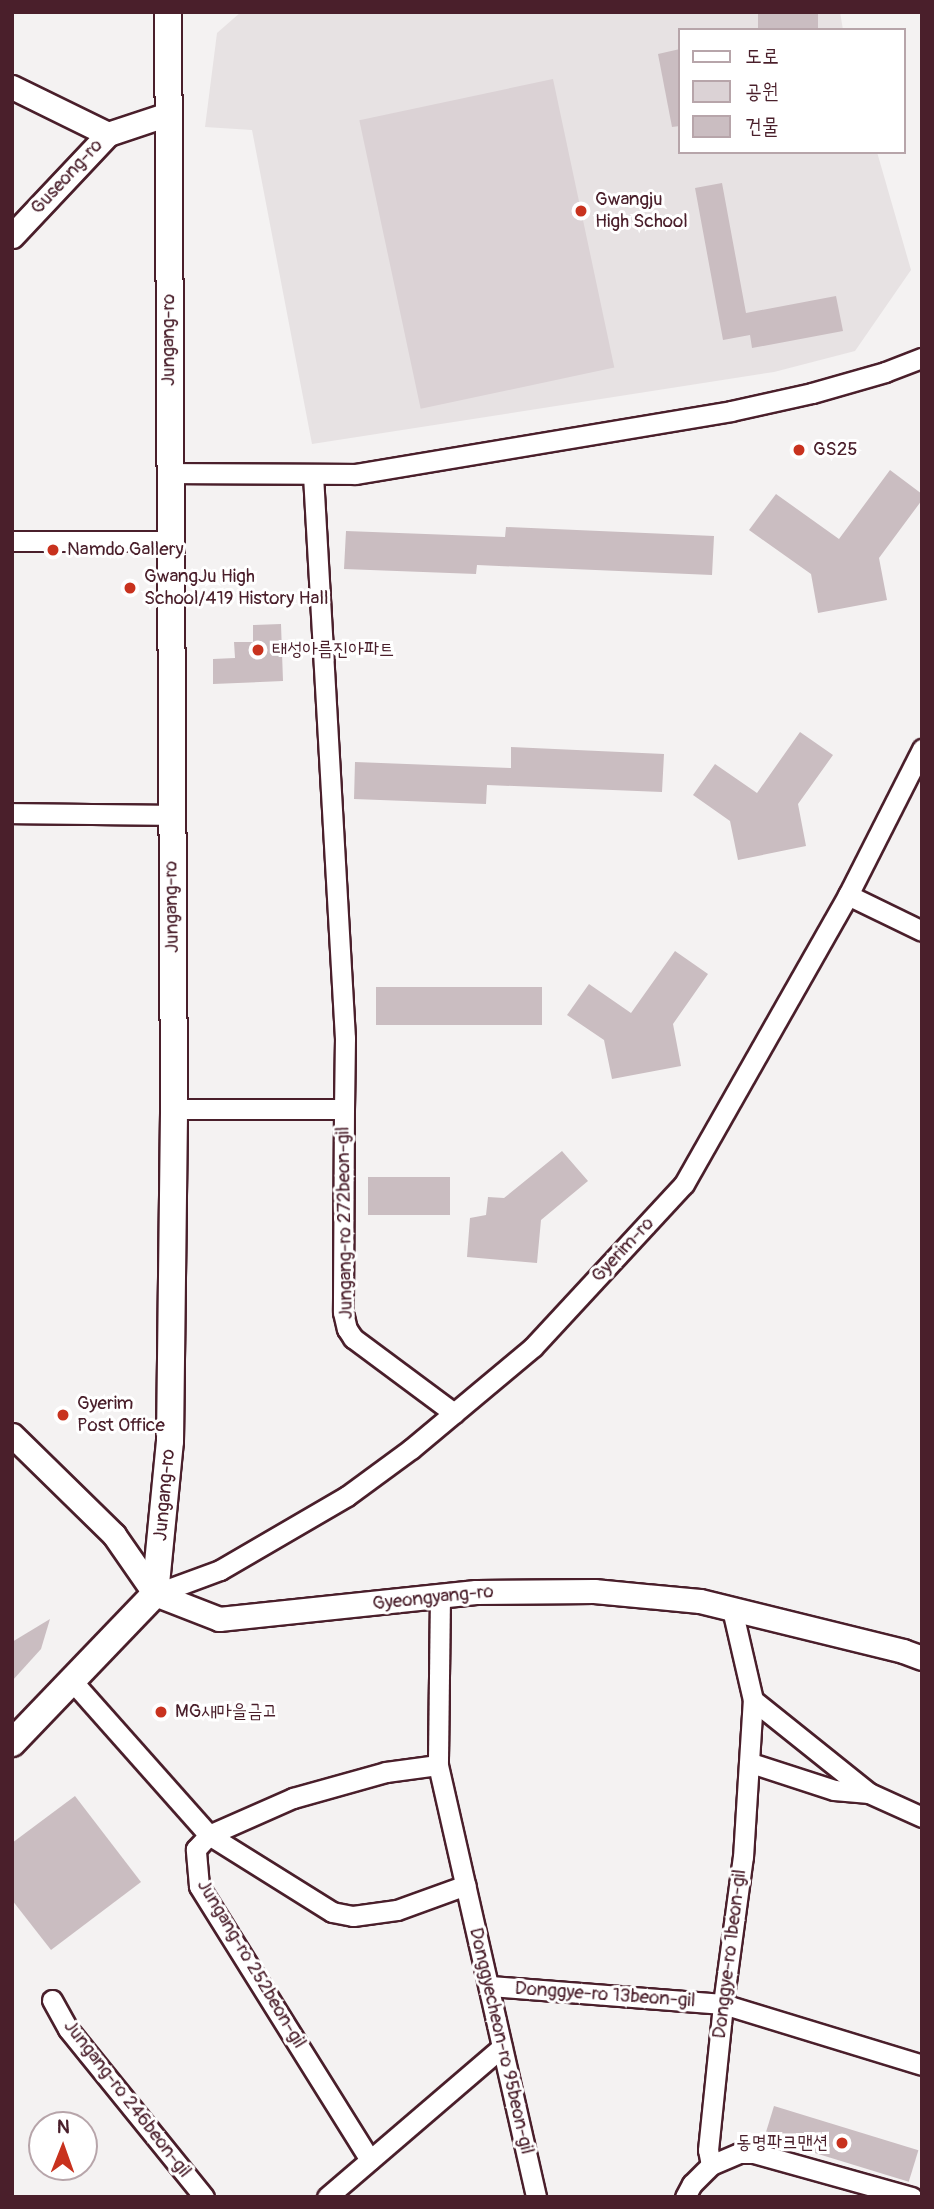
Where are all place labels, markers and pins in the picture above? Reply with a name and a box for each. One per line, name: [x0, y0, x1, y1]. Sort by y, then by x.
place label: Gwangju High School: [595, 189, 688, 233]
marker: Gwangju High School: [573, 203, 589, 219]
place label: GS25: [813, 439, 858, 461]
marker: GS25: [791, 442, 807, 458]
place label: Namdo Gallery: [67, 539, 184, 561]
marker: Namdo Gallery: [45, 542, 61, 558]
place label: GwangJu High School/419 History Hall: [144, 566, 328, 610]
marker: GwangJu High School/419 History Hall: [122, 580, 138, 596]
place label: 태성아름진아파트: [272, 639, 394, 661]
marker: 태성아름진아파트: [250, 642, 266, 658]
place label: Gyerim Post Office: [77, 1393, 165, 1437]
marker: Gyerim Post Office: [55, 1407, 71, 1423]
place label: MG새마을금고: [175, 1701, 278, 1723]
marker: MG새마을금고: [153, 1704, 169, 1720]
place label: 동명파크맨션: [736, 2132, 828, 2154]
marker: 동명파크맨션: [834, 2135, 850, 2151]

